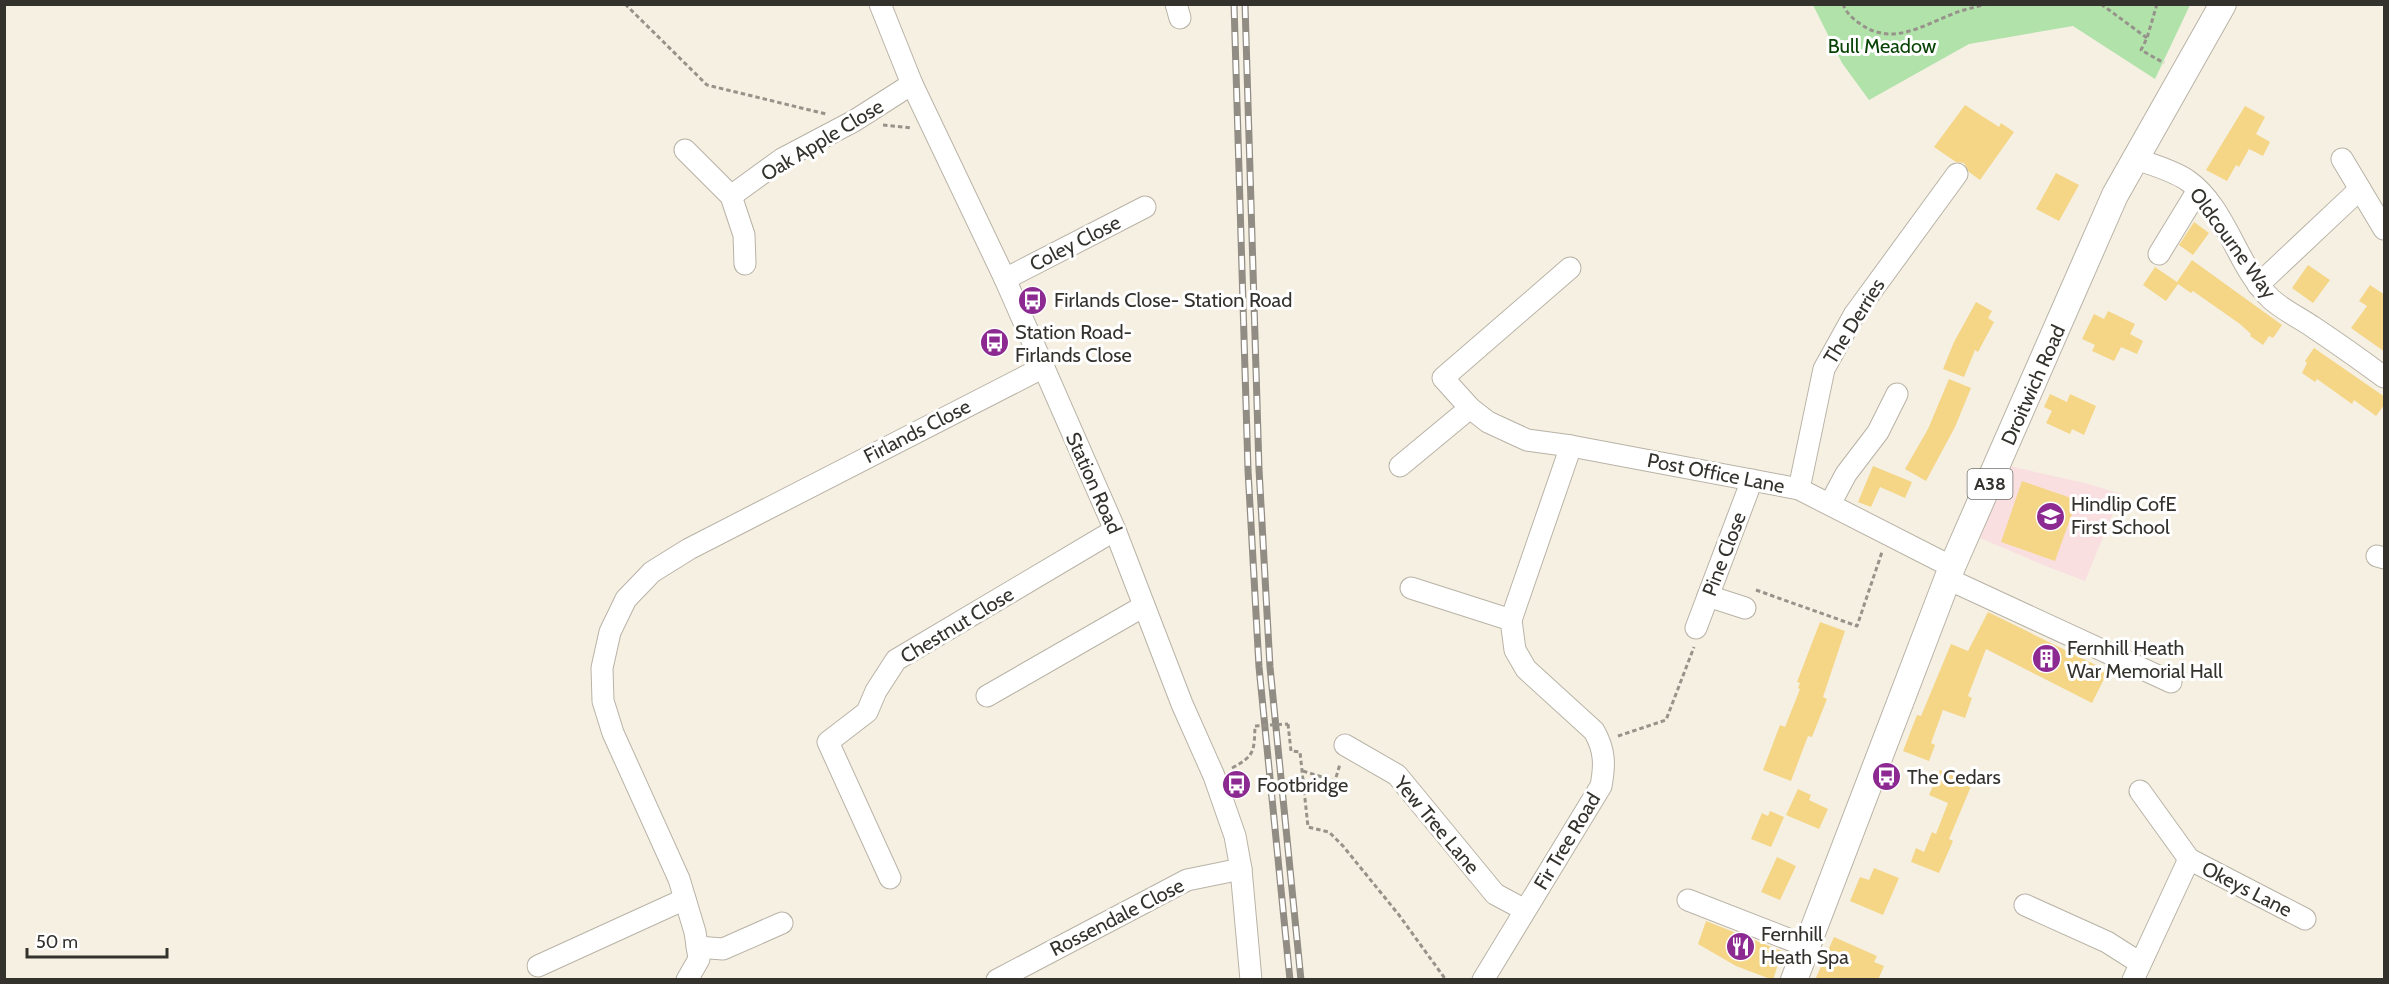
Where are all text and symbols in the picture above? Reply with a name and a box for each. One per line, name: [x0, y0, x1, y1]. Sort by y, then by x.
park label: Bull Meadow: [1828, 34, 1937, 58]
street label: Oak Apple Close: [756, 94, 888, 186]
street label: Oldcourne Way: [2185, 183, 2281, 303]
street label: Coley Close: [1026, 210, 1124, 276]
street label: The Derries: [1818, 274, 1890, 368]
bus stop icon: Firlands Close- Station Road: [1017, 284, 1049, 316]
place label: Firlands Close- Station Road: [1054, 288, 1292, 312]
place label: Station Road- Firlands Close: [1015, 320, 1132, 367]
street label: Droitwich Road: [1996, 321, 2070, 449]
bus stop icon: Station Road- Firlands Close: [978, 327, 1010, 359]
street label: Firlands Close: [860, 394, 974, 468]
street label: Station Road: [1061, 429, 1127, 537]
street label: Post Office Lane: [1645, 448, 1787, 498]
road number: A38: [1968, 469, 2012, 499]
place label: Hindlip CofE First School: [2071, 492, 2176, 539]
school or university icon: Hindlip CofE First School: [2034, 500, 2066, 532]
street label: Pine Close: [1697, 509, 1751, 599]
street label: Chestnut Close: [896, 582, 1018, 668]
place label: Fernhill Heath War Memorial Hall: [2067, 636, 2223, 683]
building icon: Fernhill Heath War Memorial Hall: [2030, 643, 2062, 675]
bus stop icon: The Cedars: [1870, 761, 1902, 793]
place label: The Cedars: [1907, 765, 2001, 789]
bus stop icon: Footbridge: [1220, 769, 1252, 801]
street label: Yew Tree Lane: [1389, 771, 1485, 879]
place label: Footbridge: [1257, 773, 1348, 797]
street label: Fir Tree Road: [1529, 788, 1605, 894]
street label: Okeys Lane: [2198, 856, 2296, 922]
street label: Rossendale Close: [1046, 873, 1188, 961]
scale bar: [27, 921, 166, 959]
place label: Fernhill Heath Spa: [1761, 922, 1849, 969]
restaurant icon: Fernhill Heath Spa: [1724, 930, 1756, 962]
text: 50 m: [36, 931, 78, 953]

